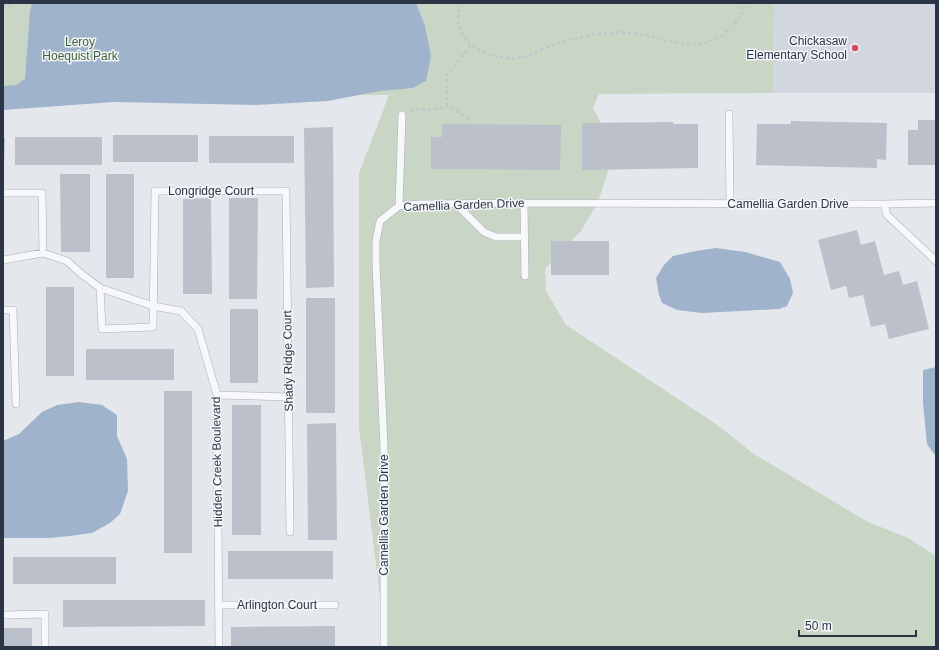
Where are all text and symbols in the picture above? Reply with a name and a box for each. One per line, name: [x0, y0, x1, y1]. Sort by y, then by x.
place label: Chickasaw Elementary School: [746, 34, 847, 62]
park label: Leroy Hoequist Park: [42, 35, 119, 63]
marker: Chickasaw Elementary School: [850, 43, 860, 53]
street label: Longridge Court: [168, 184, 255, 198]
street label: Camellia Garden Drive: [403, 196, 525, 214]
street label: Camellia Garden Drive: [727, 197, 849, 211]
street label: Shady Ridge Court: [280, 310, 296, 412]
street label: Hidden Creek Boulevard: [209, 397, 225, 527]
street label: Camellia Garden Drive: [377, 454, 391, 576]
street label: Arlington Court: [237, 598, 318, 612]
scale bar: [799, 612, 916, 638]
text: 50 m: [805, 619, 832, 633]

